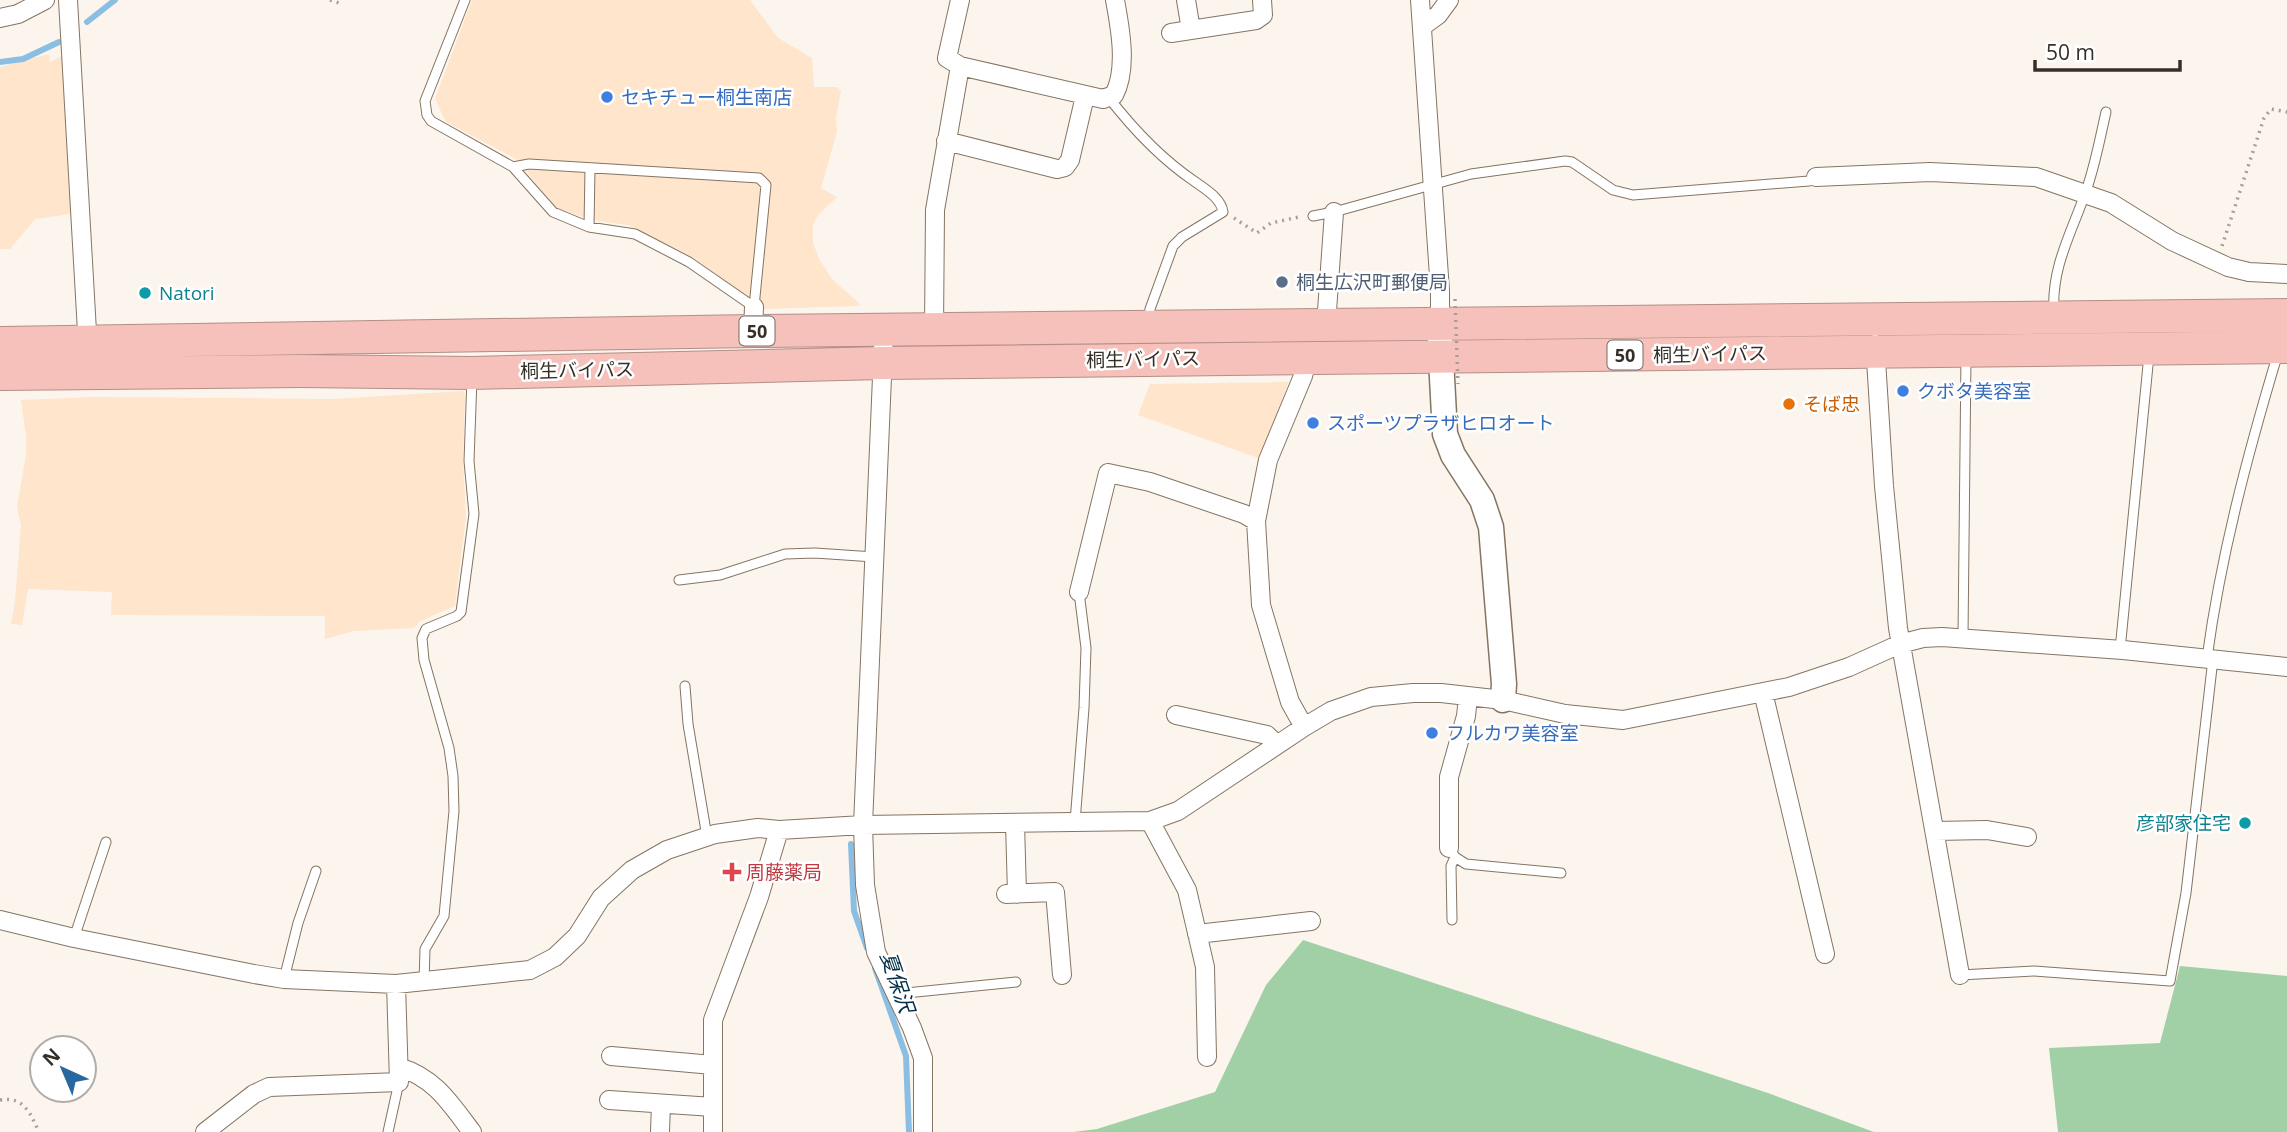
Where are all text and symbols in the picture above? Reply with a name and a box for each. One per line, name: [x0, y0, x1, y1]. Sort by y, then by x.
scale bar: [2035, 28, 2180, 72]
text: 50 m: [2046, 38, 2095, 66]
place label: セキチュー桐生南店: [621, 84, 792, 110]
marker: セキチュー桐生南店: [599, 89, 615, 105]
place label: 桐生広沢町郵便局: [1296, 269, 1448, 295]
marker: 桐生広沢町郵便局: [1274, 274, 1290, 290]
place label: Natori: [159, 280, 215, 306]
marker: Natori: [137, 285, 153, 301]
road number: 50: [740, 316, 774, 346]
road number: 50: [1608, 340, 1642, 370]
street label: 桐生バイパス: [1653, 340, 1767, 368]
street label: 桐生バイパス: [1086, 345, 1200, 373]
street label: 桐生バイパス: [520, 356, 634, 384]
place label: クボタ美容室: [1917, 378, 2031, 404]
marker: クボタ美容室: [1895, 383, 1911, 399]
place label: そば忠: [1803, 391, 1860, 417]
marker: そば忠: [1781, 396, 1797, 412]
place label: スポーツプラザヒロオート: [1327, 410, 1555, 436]
marker: スポーツプラザヒロオート: [1305, 415, 1321, 431]
place label: フルカワ美容室: [1446, 720, 1578, 746]
marker: フルカワ美容室: [1424, 725, 1440, 741]
place label: 彦部家住宅: [2136, 810, 2231, 836]
marker: 彦部家住宅: [2237, 815, 2253, 831]
place label: 周藤薬局: [746, 859, 822, 885]
marker: 周藤薬局: [724, 864, 740, 880]
water label: 夏保沢: [875, 948, 922, 1019]
north arrow: [28, 1034, 98, 1104]
text: N: [37, 1042, 66, 1071]

